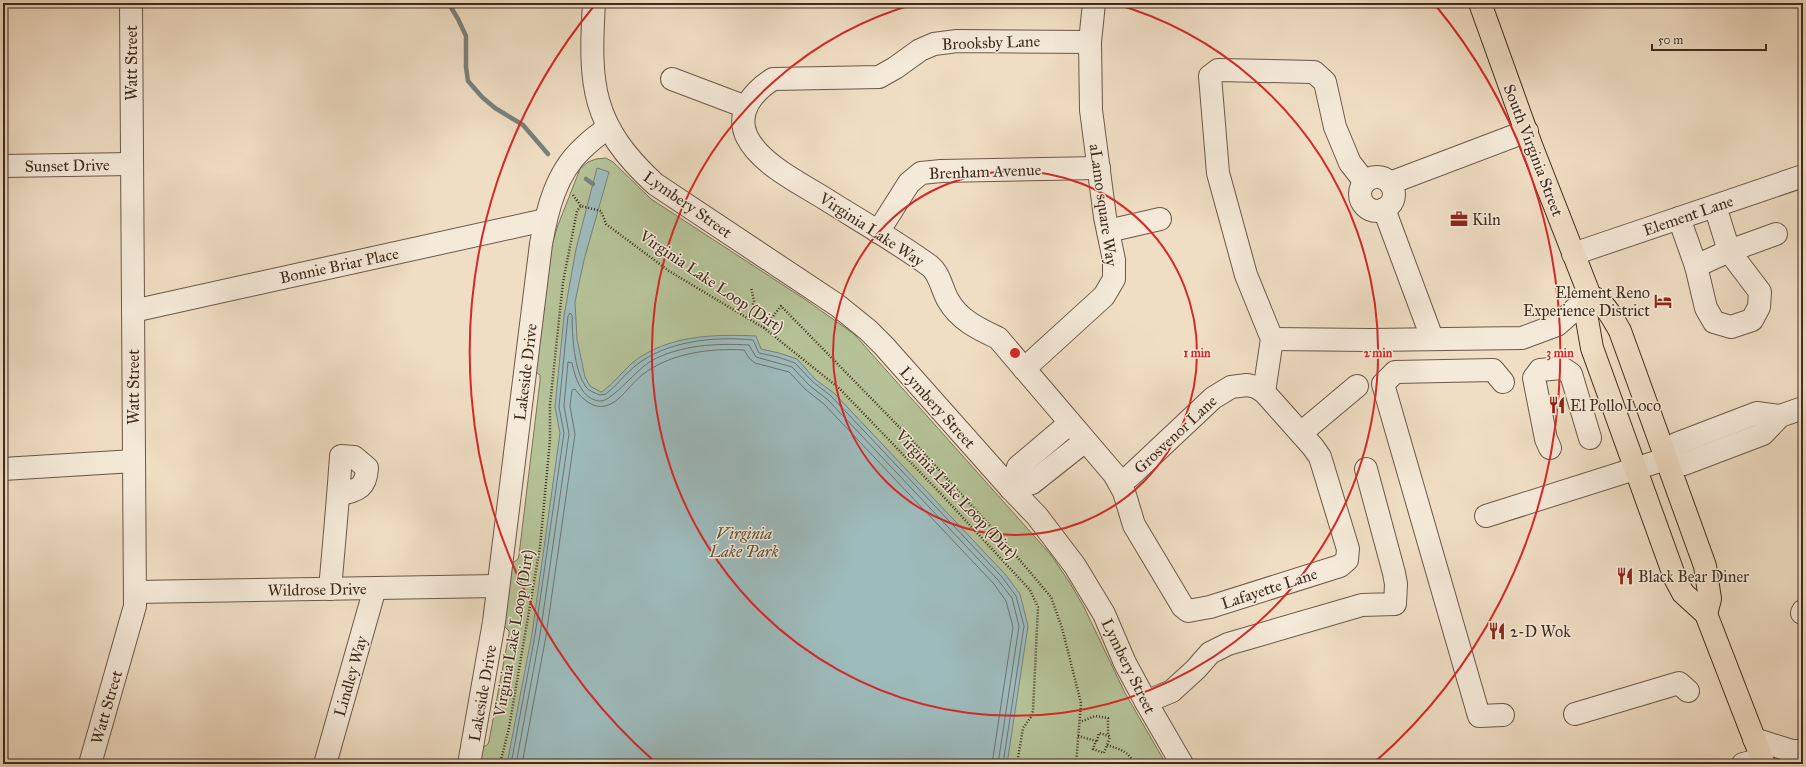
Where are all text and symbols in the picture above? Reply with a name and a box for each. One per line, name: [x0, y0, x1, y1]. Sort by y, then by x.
street label: Watt Street: [122, 25, 141, 101]
scale bar: [1652, 26, 1766, 52]
street label: Brooksby Lane: [942, 31, 1041, 54]
text: 50 m: [1658, 33, 1683, 47]
street label: South Virginia Street: [1499, 81, 1568, 220]
street label: aLamo square Way: [1085, 143, 1122, 268]
street label: Sunset Drive: [24, 155, 110, 176]
street label: Brenham Avenue: [929, 160, 1042, 183]
street label: Lymbery Street: [640, 167, 736, 242]
street label: Virginia Lake Way: [814, 188, 928, 271]
street label: Element Lane: [1641, 191, 1736, 240]
office icon: Kiln: [1449, 209, 1469, 229]
place label: Kiln: [1472, 210, 1501, 229]
street label: Virginia Lake Loop (Dirt): [635, 225, 787, 338]
street label: Bonnie Briar Place: [278, 244, 401, 287]
place label: Element Reno Experience District: [1523, 283, 1650, 320]
hotel icon: Element Reno Experience District: [1653, 291, 1673, 311]
street label: Lakeside Drive: [510, 322, 541, 422]
centre of rings: [1008, 346, 1022, 360]
text: 1 min: [1183, 346, 1211, 360]
text: 2 min: [1364, 346, 1393, 360]
text: 3 min: [1546, 346, 1574, 361]
street label: Watt Street: [124, 349, 143, 425]
street label: Lymbery Street: [896, 362, 980, 452]
street label: Grosvenor Lane: [1130, 391, 1221, 477]
restaurant icon: El Pollo Loco: [1547, 395, 1567, 415]
place label: El Pollo Loco: [1570, 396, 1661, 415]
street label: Virginia Lake Loop (Dirt): [890, 425, 1022, 564]
park label: Virginia Lake Park: [708, 524, 779, 561]
street label: Virginia Lake Loop (Dirt): [489, 548, 539, 720]
street label: Lafayette Lane: [1219, 564, 1320, 613]
restaurant icon: Black Bear Diner: [1615, 566, 1635, 586]
place label: Black Bear Diner: [1638, 567, 1749, 586]
street label: Wildrose Drive: [267, 579, 367, 600]
street label: Lymbery Street: [1097, 615, 1160, 717]
restaurant icon: 2-D Wok: [1487, 621, 1507, 641]
place label: 2-D Wok: [1510, 622, 1571, 641]
street label: Lindley Way: [330, 633, 371, 719]
street label: Lakeside Drive: [465, 643, 500, 743]
street label: Watt Street: [87, 668, 126, 746]

